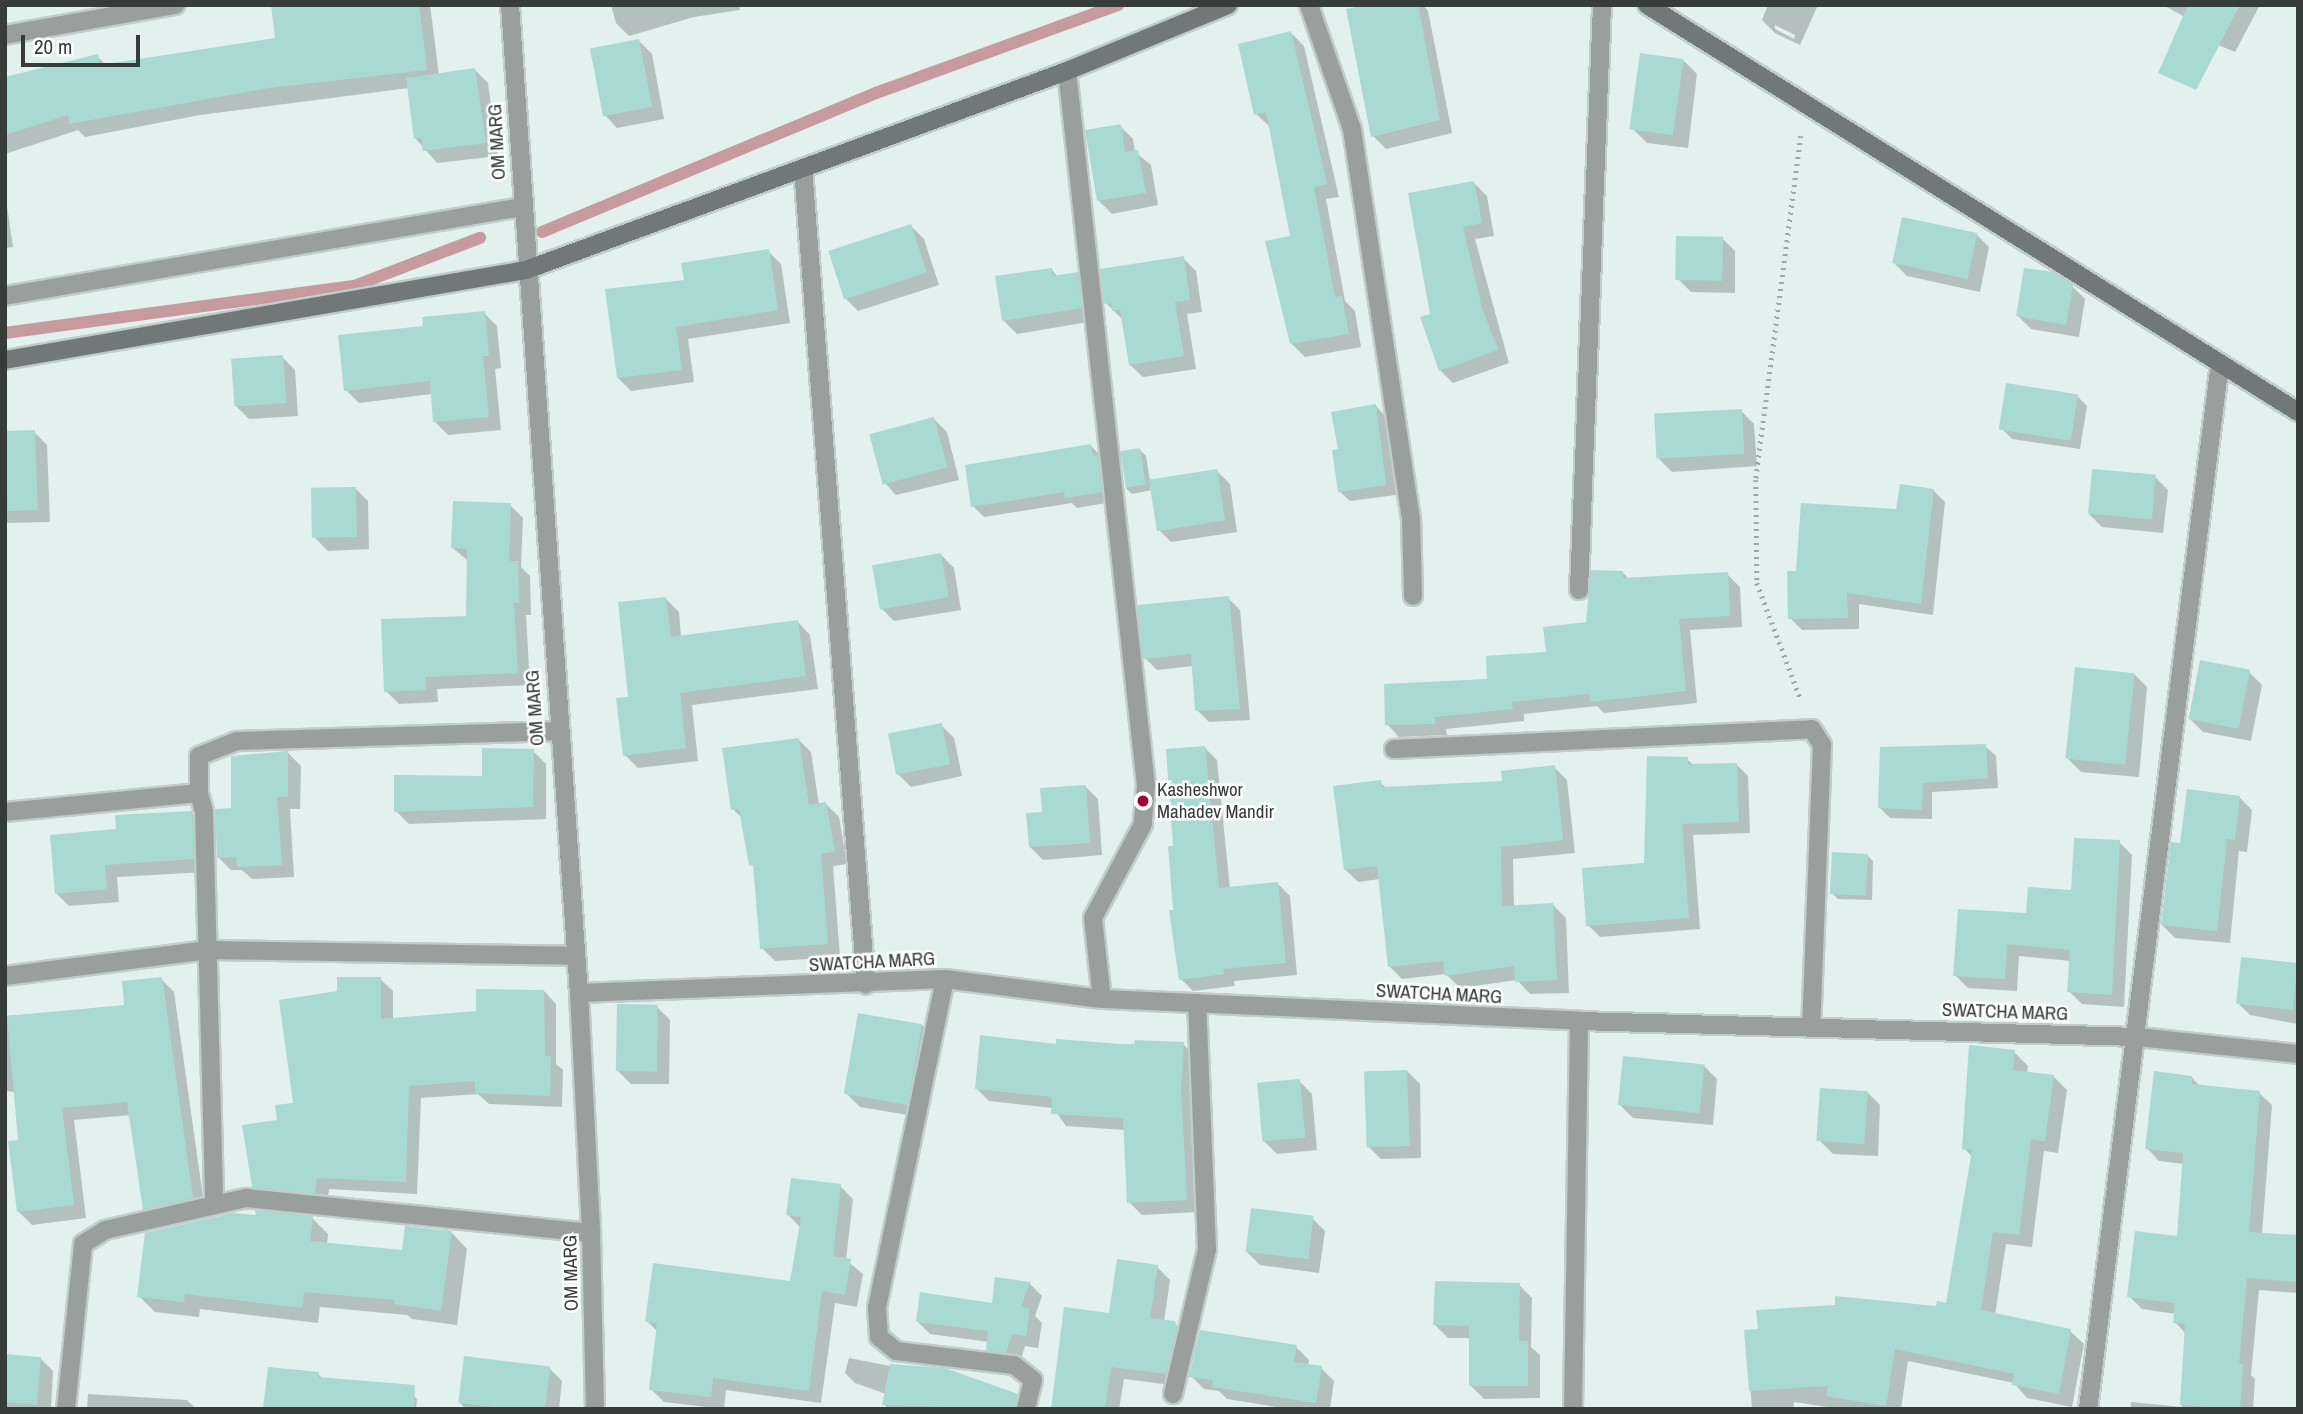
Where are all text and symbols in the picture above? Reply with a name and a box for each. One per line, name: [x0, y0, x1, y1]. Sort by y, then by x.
scale bar: [24, 21, 144, 65]
text: 20 m: [34, 32, 72, 61]
street label: OM MARG: [484, 103, 510, 181]
street label: OM MARG: [521, 669, 549, 747]
place label: Kasheshwor Mahadev Mandir: [1157, 779, 1274, 823]
marker: Kasheshwor Mahadev Mandir: [1135, 793, 1151, 809]
street label: SWATCHA MARG: [808, 947, 936, 977]
street label: SWATCHA MARG: [1375, 979, 1503, 1009]
street label: SWATCHA MARG: [1941, 998, 2069, 1026]
street label: OM MARG: [559, 1235, 583, 1311]

